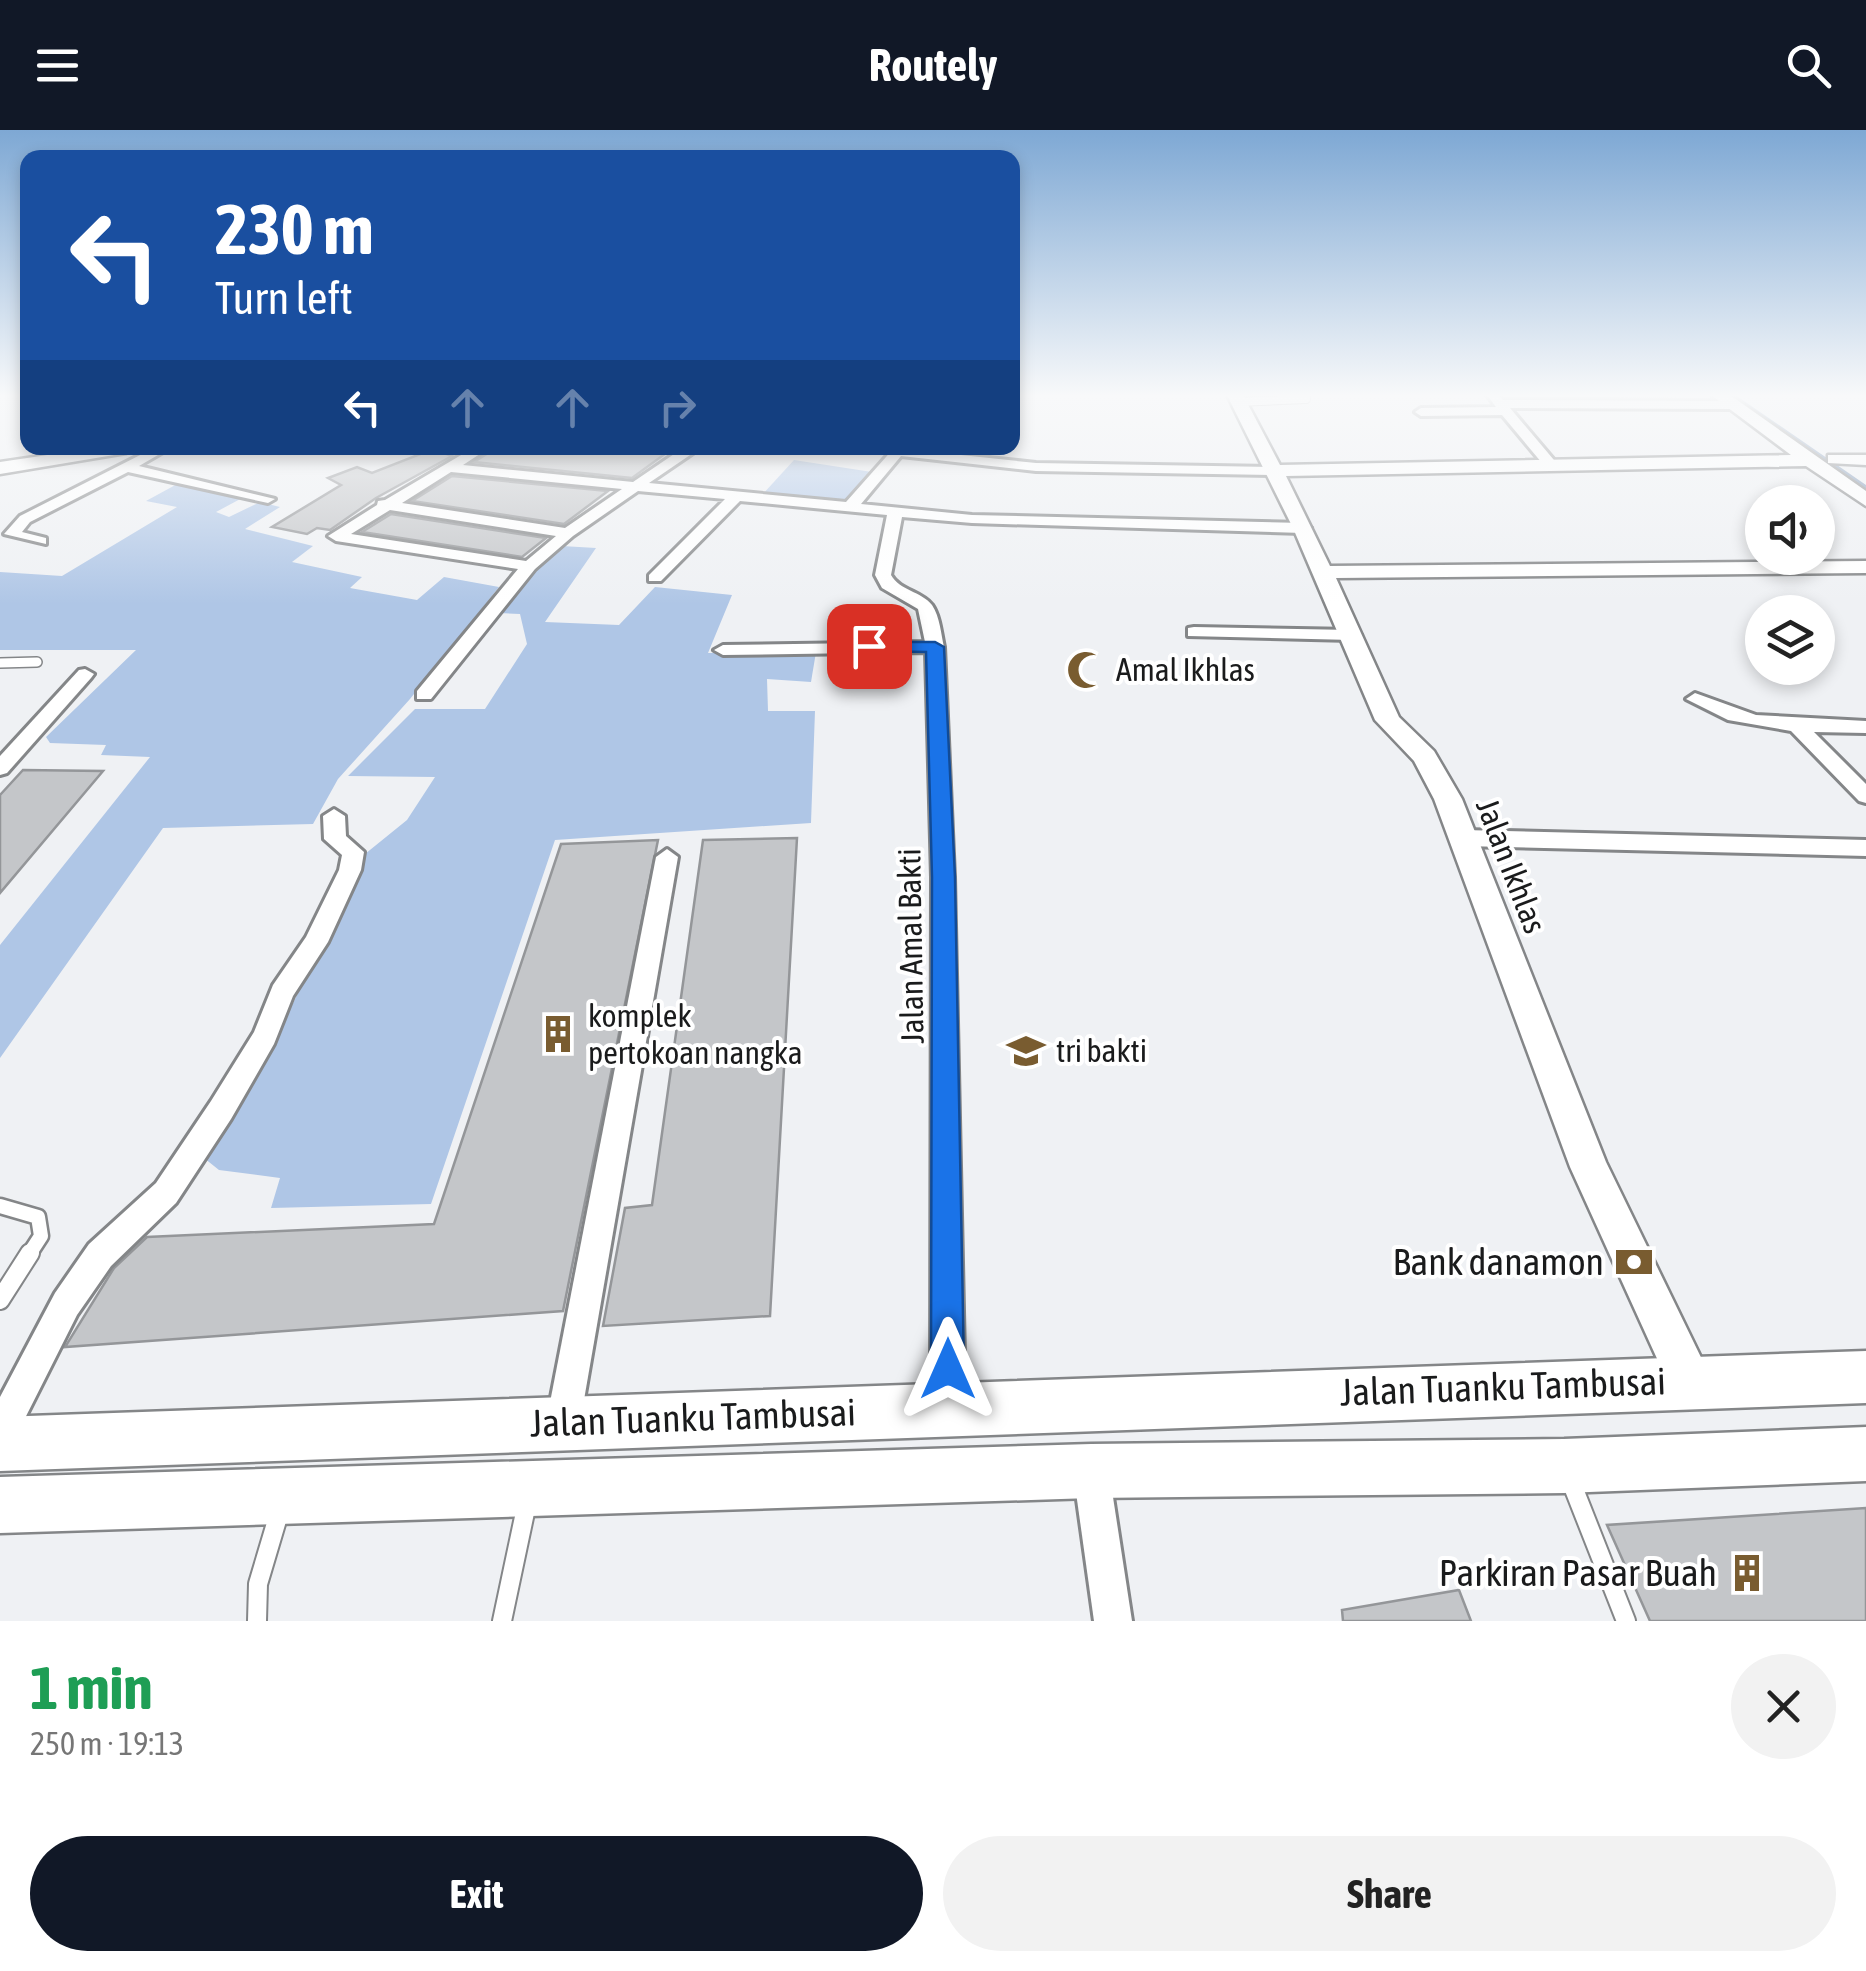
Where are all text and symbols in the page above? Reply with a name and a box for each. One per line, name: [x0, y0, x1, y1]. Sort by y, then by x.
icon: menu: [30, 38, 85, 93]
icon: search: [1781, 38, 1836, 93]
text: Routely: [869, 39, 997, 91]
text: 230 m: [215, 189, 374, 269]
icon: left: [50, 190, 180, 320]
text: Turn left: [215, 272, 353, 324]
icon: left: [335, 380, 390, 435]
icon: ahead: [440, 380, 495, 435]
icon: ahead: [545, 380, 600, 435]
icon: right: [650, 380, 705, 435]
map controls: [1745, 485, 1835, 685]
button: sound: [1745, 485, 1835, 575]
button: layers: [1745, 595, 1835, 685]
pin: [827, 604, 912, 689]
icon: arrive: [842, 619, 897, 674]
mosque icon: Amal Ikhlas: [1065, 649, 1107, 691]
place label: Amal Ikhlas: [1116, 651, 1255, 688]
street label: Jalan Ikhlas: [1469, 793, 1554, 938]
street label: Jalan Amal Bakti: [890, 848, 931, 1044]
place label: komplek pertokoan nangka: [588, 997, 803, 1071]
building icon: komplek pertokoan nangka: [537, 1013, 579, 1055]
school or university icon: tri bakti: [1005, 1030, 1047, 1072]
place label: tri bakti: [1056, 1032, 1147, 1069]
place label: Bank danamon: [1393, 1240, 1604, 1283]
bank icon: Bank danamon: [1613, 1241, 1655, 1283]
position arrow: [896, 1317, 1000, 1421]
street label: Jalan Tuanku Tambusai: [1339, 1359, 1667, 1414]
street label: Jalan Tuanku Tambusai: [529, 1390, 857, 1445]
place label: Parkiran Pasar Buah: [1439, 1551, 1717, 1594]
building icon: Parkiran Pasar Buah: [1726, 1552, 1768, 1594]
text: 1 min: [30, 1653, 153, 1722]
button: close: [1731, 1654, 1836, 1759]
text: 250 m · 19:13: [30, 1725, 184, 1762]
button: Exit: [30, 1836, 923, 1951]
button: Share: [943, 1836, 1836, 1951]

